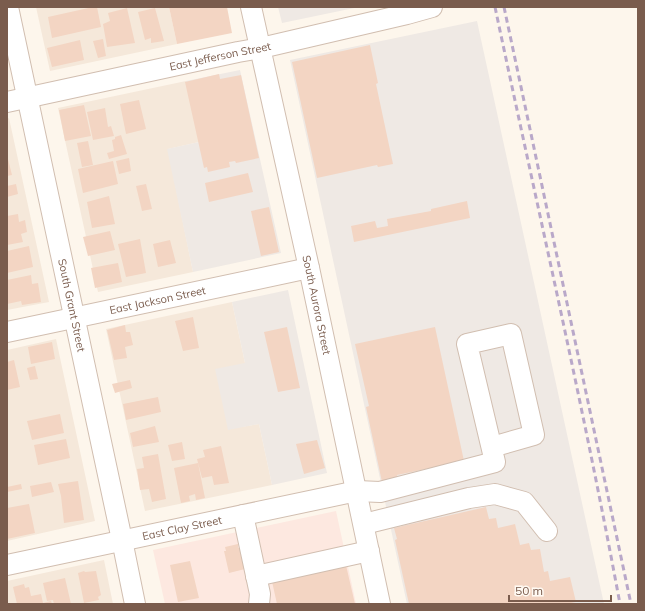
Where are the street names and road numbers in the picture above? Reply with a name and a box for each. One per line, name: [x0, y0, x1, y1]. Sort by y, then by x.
street label: East Jefferson Street: [168, 39, 272, 74]
street label: South Aurora Street: [299, 254, 334, 356]
street label: South Grant Street: [55, 257, 89, 353]
street label: East Jackson Street: [108, 283, 207, 317]
street label: East Clay Street: [141, 513, 223, 543]

